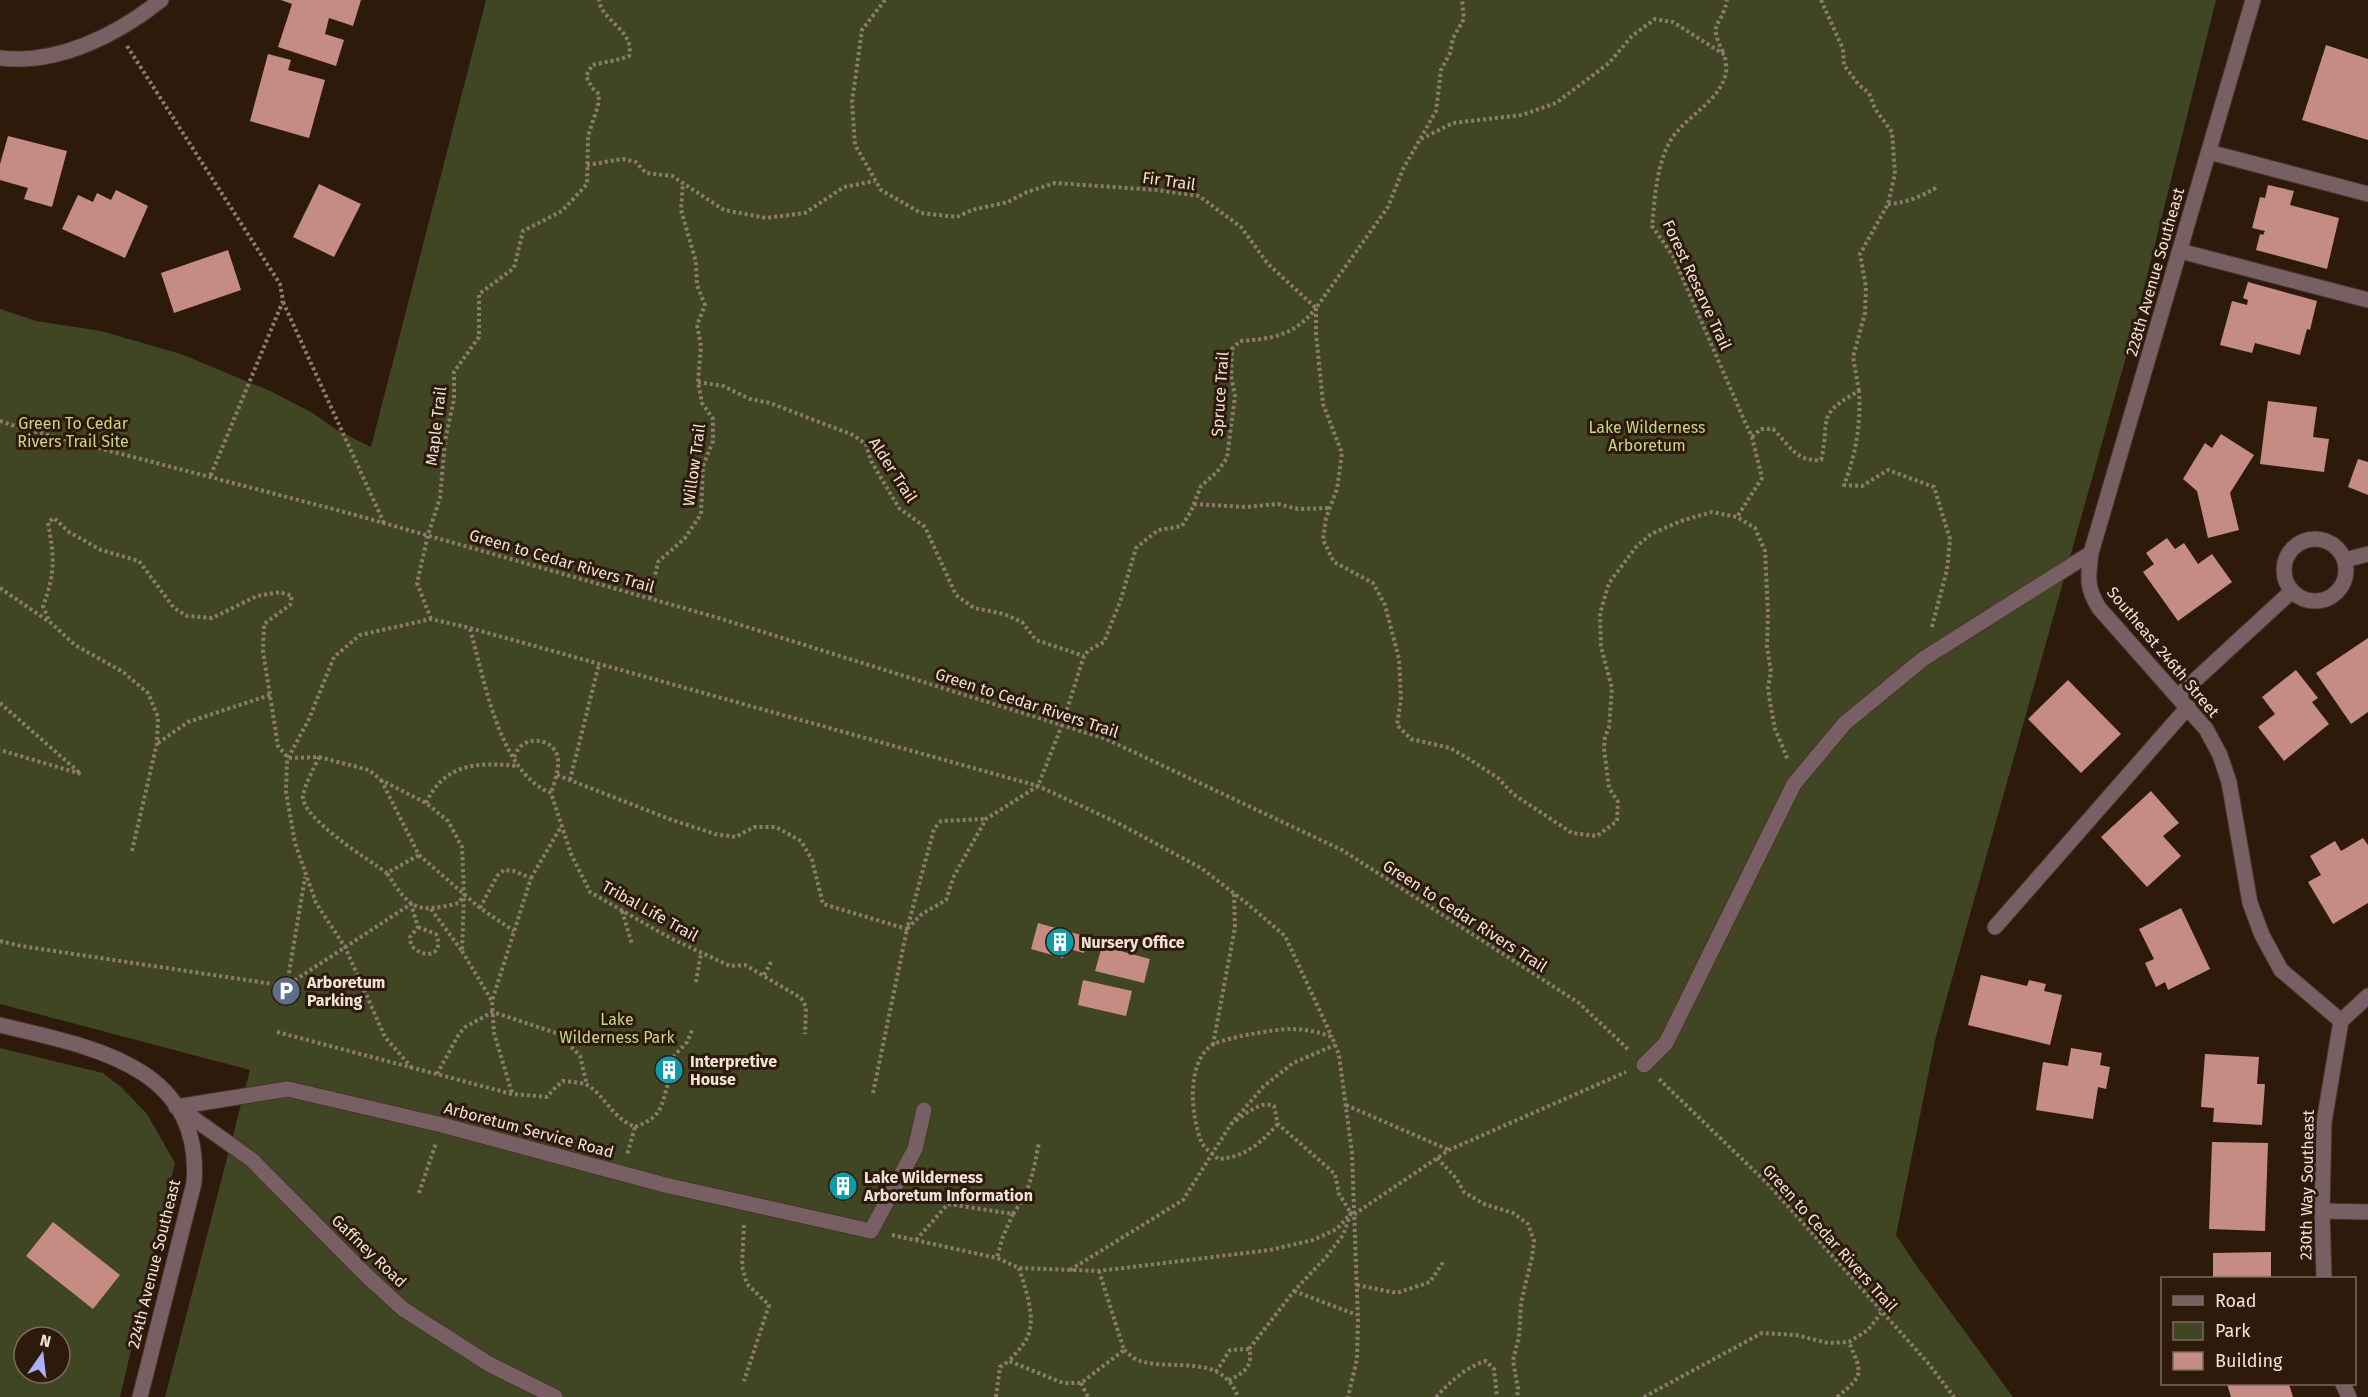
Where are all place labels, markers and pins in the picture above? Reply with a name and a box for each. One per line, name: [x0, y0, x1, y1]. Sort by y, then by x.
building icon: Nursery Office: [1044, 926, 1076, 958]
place label: Nursery Office: [1081, 933, 1185, 952]
place label: Arboretum Parking: [306, 973, 385, 1010]
parking icon: Arboretum Parking: [270, 975, 302, 1007]
place label: Interpretive House: [690, 1052, 777, 1089]
building icon: Interpretive House: [653, 1054, 685, 1086]
place label: Lake Wilderness Arboretum Information: [863, 1168, 1033, 1205]
building icon: Lake Wilderness Arboretum Information: [827, 1170, 859, 1202]

